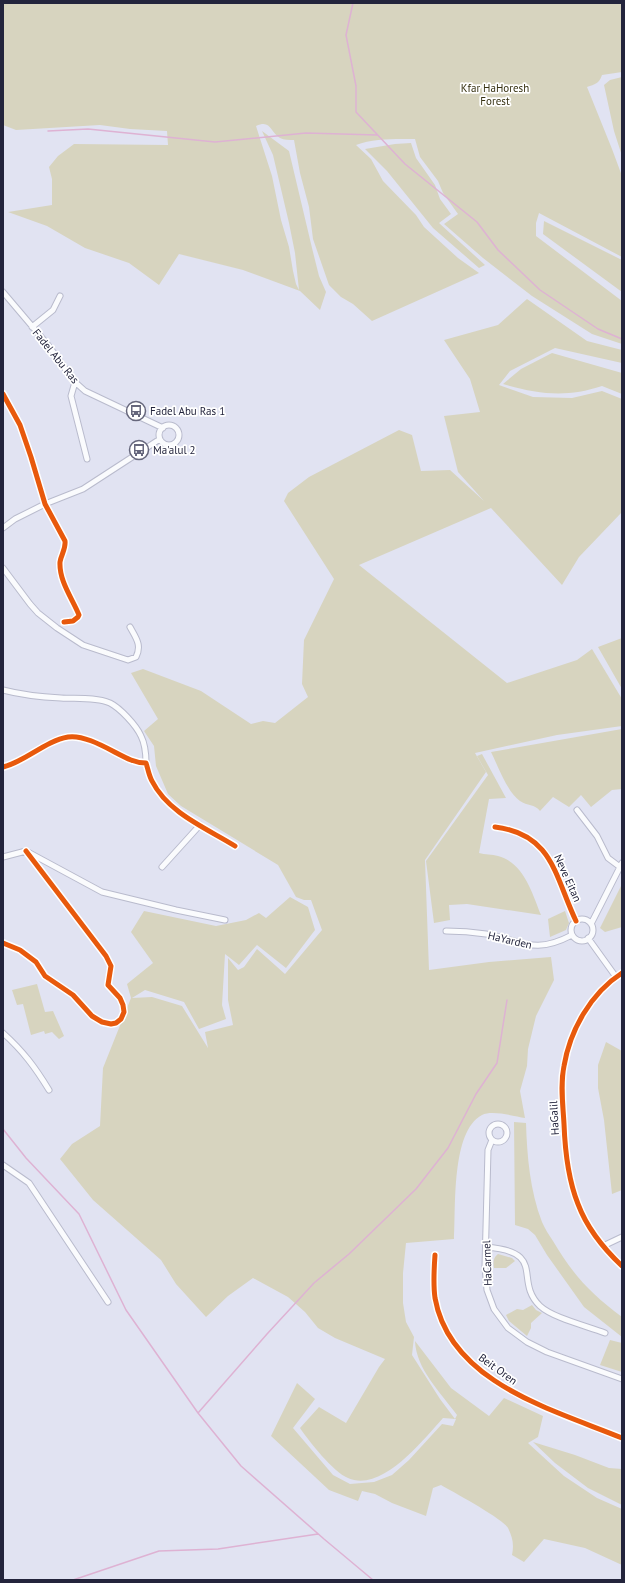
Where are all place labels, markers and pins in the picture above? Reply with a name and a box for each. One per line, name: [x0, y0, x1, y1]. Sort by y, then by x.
bus stop icon: Fadel Abu Ras 1: [125, 400, 147, 422]
place label: Fadel Abu Ras 1: [150, 404, 225, 418]
bus stop icon: Ma'alul 2: [128, 439, 150, 461]
place label: Ma'alul 2: [153, 443, 196, 457]

